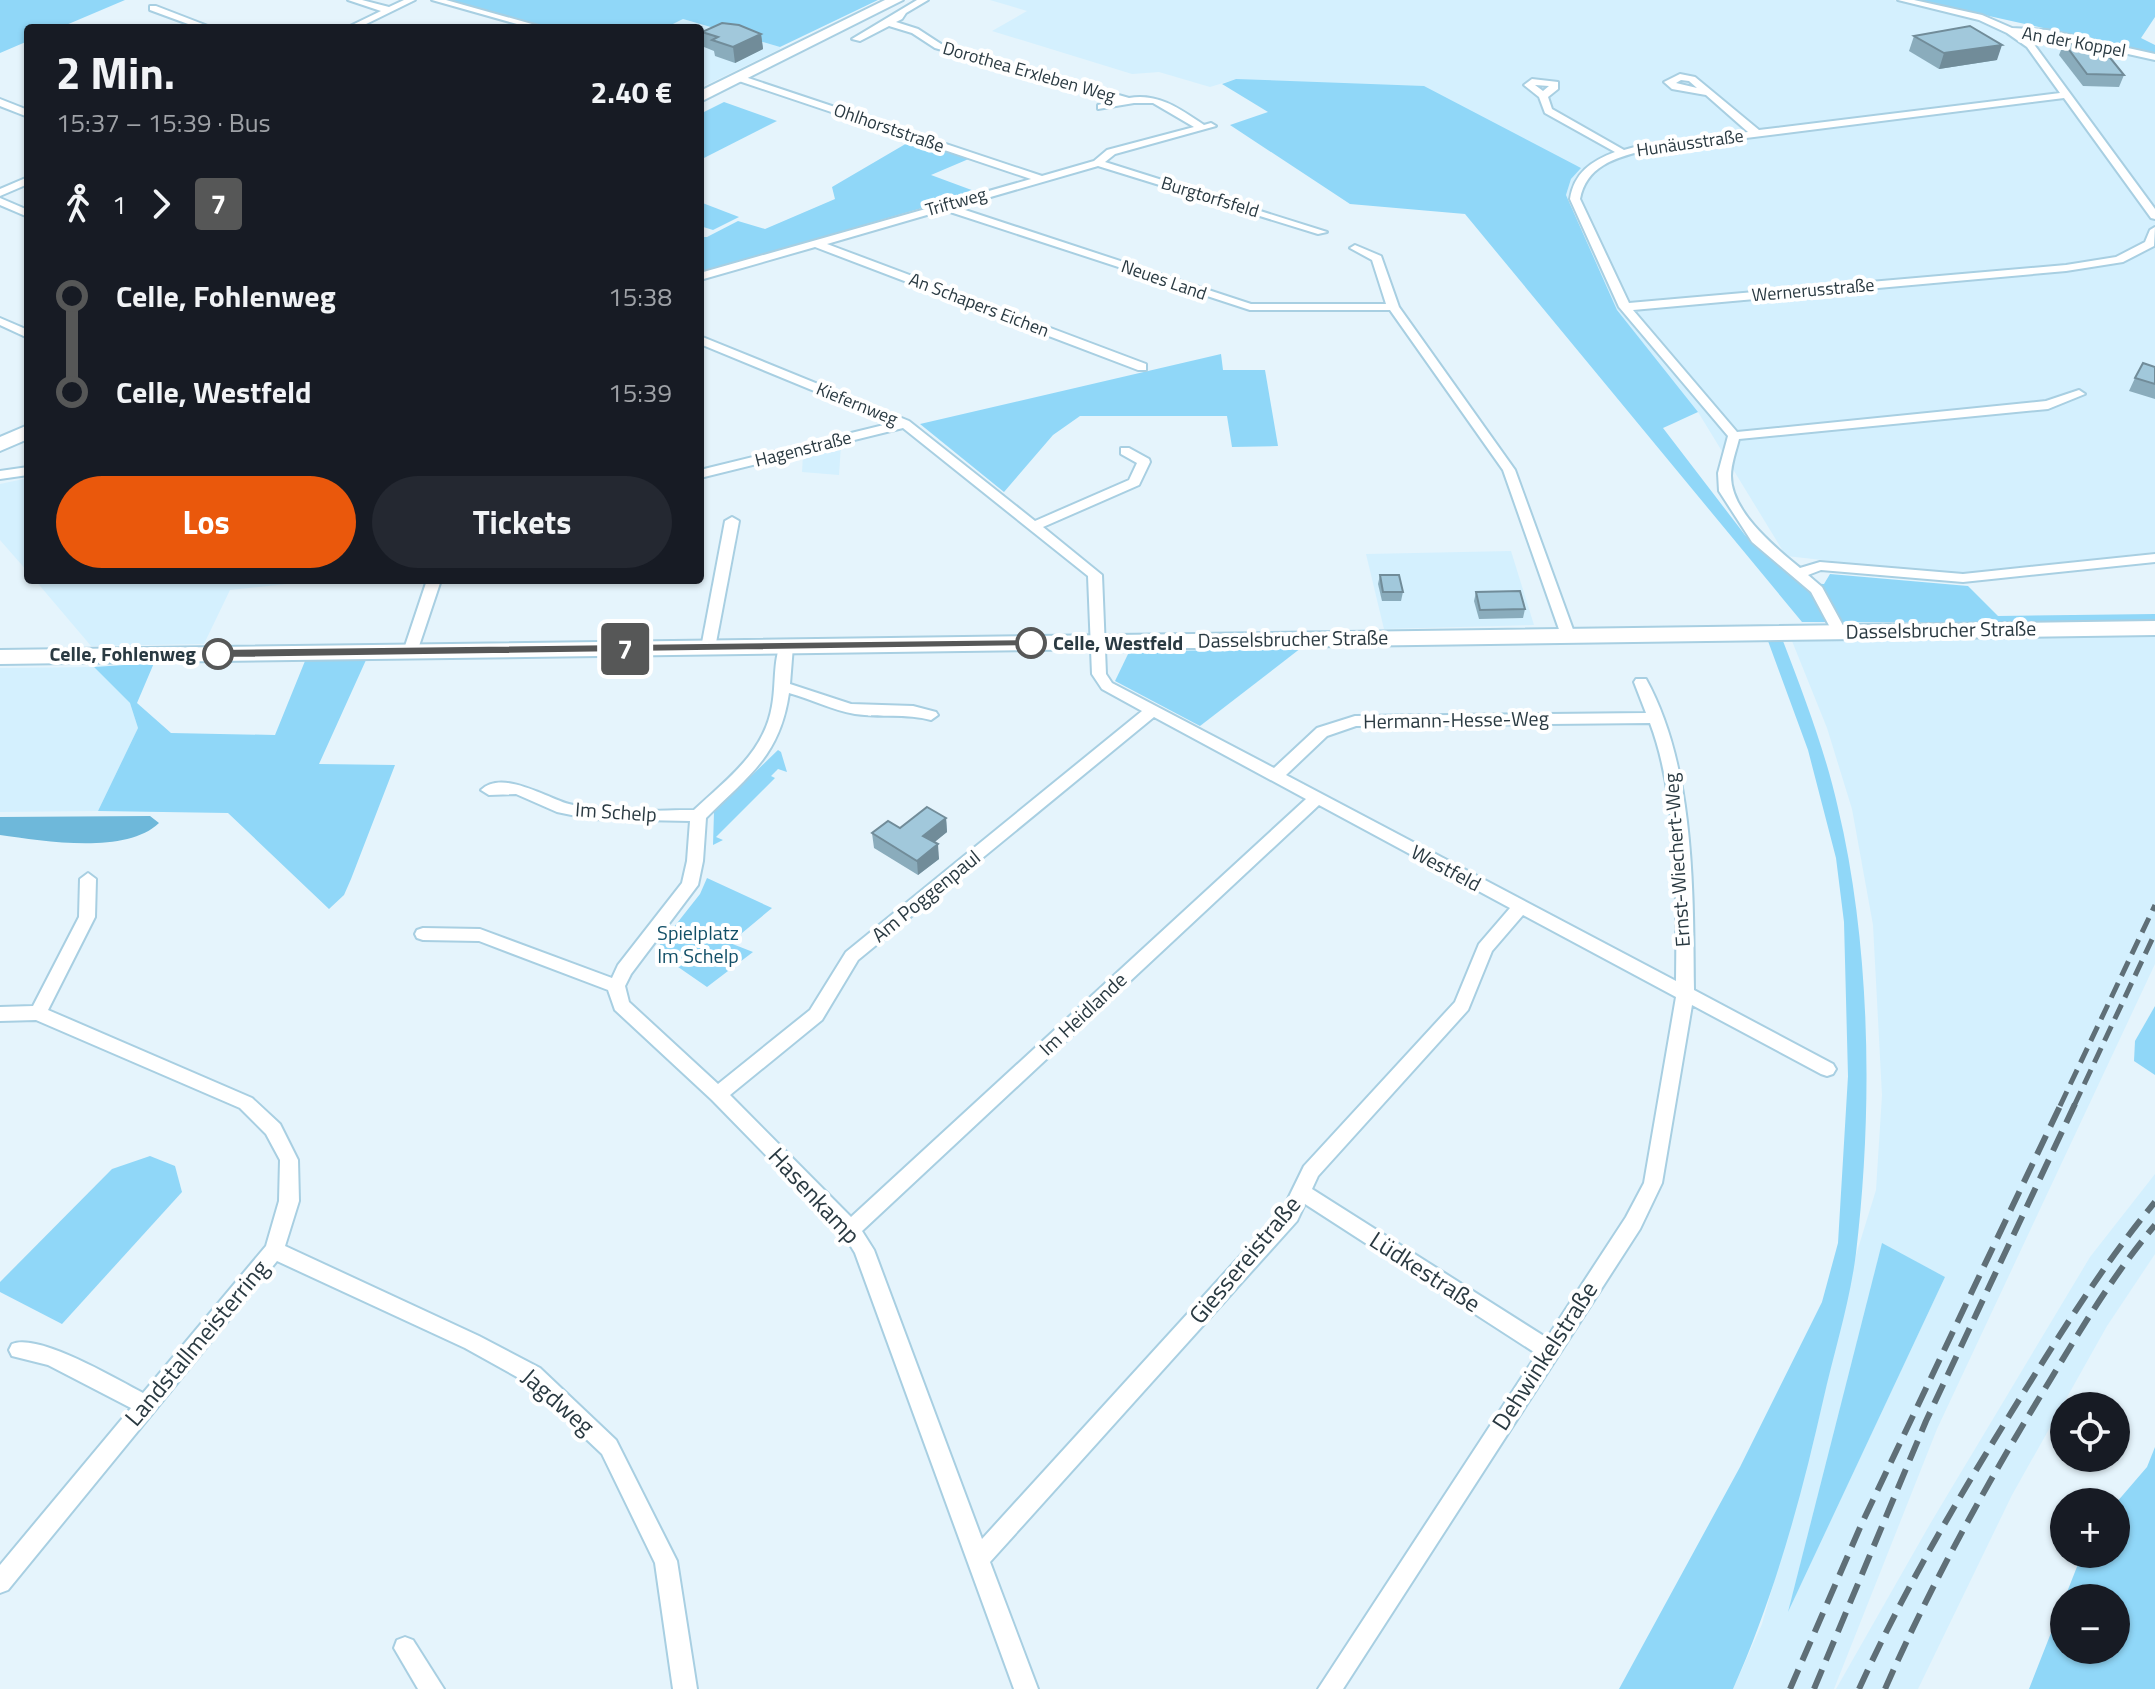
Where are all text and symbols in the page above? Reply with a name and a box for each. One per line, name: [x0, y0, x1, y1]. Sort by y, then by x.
street label: An der Koppel: [2020, 19, 2128, 64]
street label: Dorothea Erxleben Weg: [940, 34, 1119, 109]
text: 2 Min.: [56, 39, 175, 106]
text: 2.40 €: [591, 69, 672, 115]
street label: Ohlhorststraße: [830, 96, 948, 159]
text: 15:37 – 15:39 · Bus: [56, 103, 271, 142]
street label: Hunäusstraße: [1635, 122, 1745, 163]
street label: Burgtorfsfeld: [1158, 169, 1262, 224]
street label: Triftweg: [922, 180, 990, 223]
icon: walk: [56, 182, 100, 226]
icon: forward: [139, 182, 183, 226]
text: 7: [211, 182, 226, 225]
text: 1: [112, 185, 127, 224]
street label: Neues Land: [1118, 252, 1211, 307]
street label: An Schapers Eichen: [905, 265, 1053, 344]
street label: Wernerusstraße: [1750, 271, 1875, 308]
text: Celle, Fohlenweg: [116, 273, 336, 319]
text: 15:38: [608, 277, 672, 316]
text: Celle, Westfeld: [116, 369, 312, 415]
text: 15:39: [608, 373, 672, 412]
street label: Kiefernweg: [812, 375, 902, 432]
street label: Hagenstraße: [752, 423, 854, 474]
button: Los: [56, 476, 356, 568]
button: Tickets: [372, 476, 672, 568]
street label: Dasselsbrucher Straße: [1845, 612, 2037, 647]
street label: Dasselsbrucher Straße: [1197, 621, 1389, 656]
line badge: 7: [599, 623, 651, 675]
text: 7: [617, 627, 633, 670]
place label: Celle, Westfeld: [1053, 627, 1183, 658]
marker: Celle, Westfeld: [1016, 628, 1046, 658]
place label: Celle, Fohlenweg: [50, 638, 196, 669]
marker: Celle, Fohlenweg: [203, 639, 233, 669]
street label: Hermann-Hesse-Weg: [1363, 702, 1549, 737]
street label: Ernst-Wiechert-Weg: [1655, 772, 1698, 948]
street label: Im Schelp: [574, 793, 658, 830]
street label: Westfeld: [1406, 836, 1487, 899]
street label: Am Poggenpaul: [864, 842, 987, 949]
park label: Spielplatz Im Schelp: [657, 917, 739, 971]
street label: Im Heidlande: [1032, 965, 1134, 1063]
street label: Hasenkamp: [760, 1139, 869, 1252]
street label: Giessereistraße: [1180, 1187, 1309, 1331]
street label: Lüdkestraße: [1363, 1222, 1488, 1321]
street label: Landstallmeisterring: [116, 1251, 277, 1434]
street label: Dehwinkelstraße: [1482, 1274, 1606, 1437]
street label: Jagdweg: [514, 1359, 603, 1443]
map controls: [2050, 1392, 2130, 1664]
button: locate: [2050, 1392, 2130, 1472]
button: +: [2050, 1488, 2130, 1568]
button: −: [2050, 1584, 2130, 1664]

